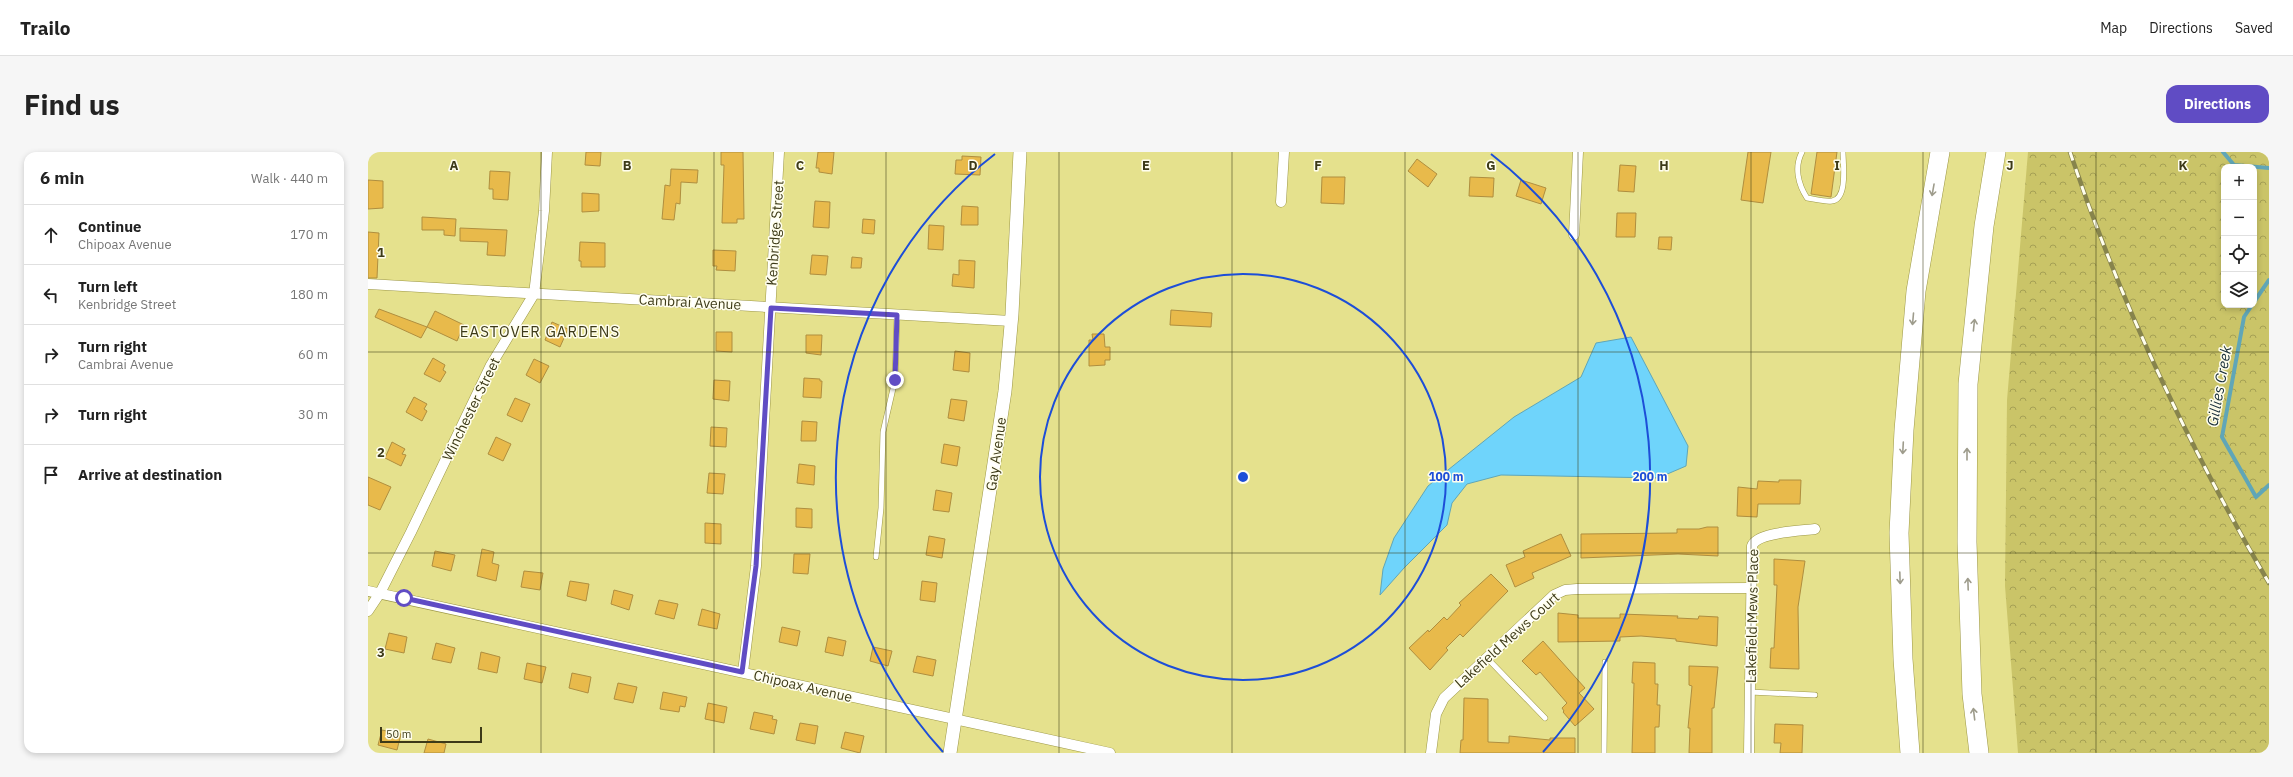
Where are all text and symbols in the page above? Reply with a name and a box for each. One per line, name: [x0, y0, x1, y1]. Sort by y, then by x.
text: Trailo: [20, 16, 70, 40]
text: Map: [2100, 19, 2127, 37]
text: Directions: [2149, 19, 2213, 37]
text: Saved: [2235, 19, 2273, 37]
button: Directions: [2166, 85, 2269, 123]
text: Find us: [24, 86, 120, 123]
text: A: [450, 157, 459, 174]
text: B: [623, 157, 632, 174]
text: C: [796, 157, 805, 174]
text: D: [968, 157, 978, 174]
text: E: [1142, 157, 1150, 174]
text: F: [1314, 157, 1322, 174]
text: G: [1486, 157, 1496, 174]
text: H: [1659, 157, 1669, 174]
text: I: [1834, 157, 1840, 174]
text: J: [2006, 157, 2014, 174]
text: K: [2178, 157, 2188, 174]
map controls: [2221, 164, 2257, 308]
button: +: [2221, 164, 2257, 200]
text: 6 min: [40, 167, 84, 189]
text: Walk · 440 m: [251, 170, 328, 187]
street label: Kenbridge Street: [762, 180, 788, 286]
one-way arrow: [1929, 184, 1937, 197]
button: −: [2221, 200, 2257, 236]
text: Continue: [78, 217, 142, 236]
icon: ahead: [40, 224, 62, 246]
text: 170 m: [290, 226, 328, 243]
text: Chipoax Avenue: [78, 236, 172, 253]
button: locate: [2221, 236, 2257, 272]
text: 1: [377, 244, 385, 261]
button: layers: [2221, 272, 2257, 308]
text: Turn left: [78, 277, 138, 296]
icon: left: [40, 284, 62, 306]
text: 180 m: [290, 286, 328, 303]
street label: Cambrai Avenue: [638, 290, 742, 314]
text: Kenbridge Street: [78, 296, 176, 313]
one-way arrow: [1910, 312, 1917, 325]
one-way arrow: [1970, 319, 1977, 332]
district label: EASTOVER GARDENS: [460, 322, 620, 341]
text: Turn right: [78, 337, 147, 356]
icon: right: [40, 344, 62, 366]
water label: Gillies Creek: [2203, 344, 2235, 428]
text: 60 m: [298, 346, 328, 363]
street label: Winchester Street: [438, 354, 504, 464]
text: Cambrai Avenue: [78, 356, 173, 373]
route end: [886, 371, 904, 389]
icon: right: [40, 404, 62, 426]
text: Turn right: [78, 405, 147, 424]
text: 30 m: [298, 406, 328, 423]
street label: Gay Avenue: [982, 416, 1010, 492]
one-way arrow: [1900, 441, 1907, 454]
text: 2: [377, 444, 385, 461]
one-way arrow: [1963, 448, 1971, 461]
icon: arrive: [40, 464, 62, 486]
text: Arrive at destination: [78, 465, 222, 484]
text: 100 m: [1428, 469, 1464, 484]
text: 200 m: [1632, 469, 1668, 484]
centre of rings: [1236, 470, 1250, 484]
street label: Lakefield Mews Place: [1742, 548, 1762, 683]
one-way arrow: [1897, 571, 1904, 584]
one-way arrow: [1964, 578, 1972, 591]
street label: Lakefield Mews Court: [1451, 588, 1563, 692]
route start: [395, 589, 413, 607]
text: 3: [377, 644, 385, 661]
street label: Chipoax Avenue: [752, 666, 854, 706]
one-way arrow: [1970, 708, 1978, 721]
scale bar: [380, 725, 482, 744]
text: 50 m: [386, 727, 411, 741]

